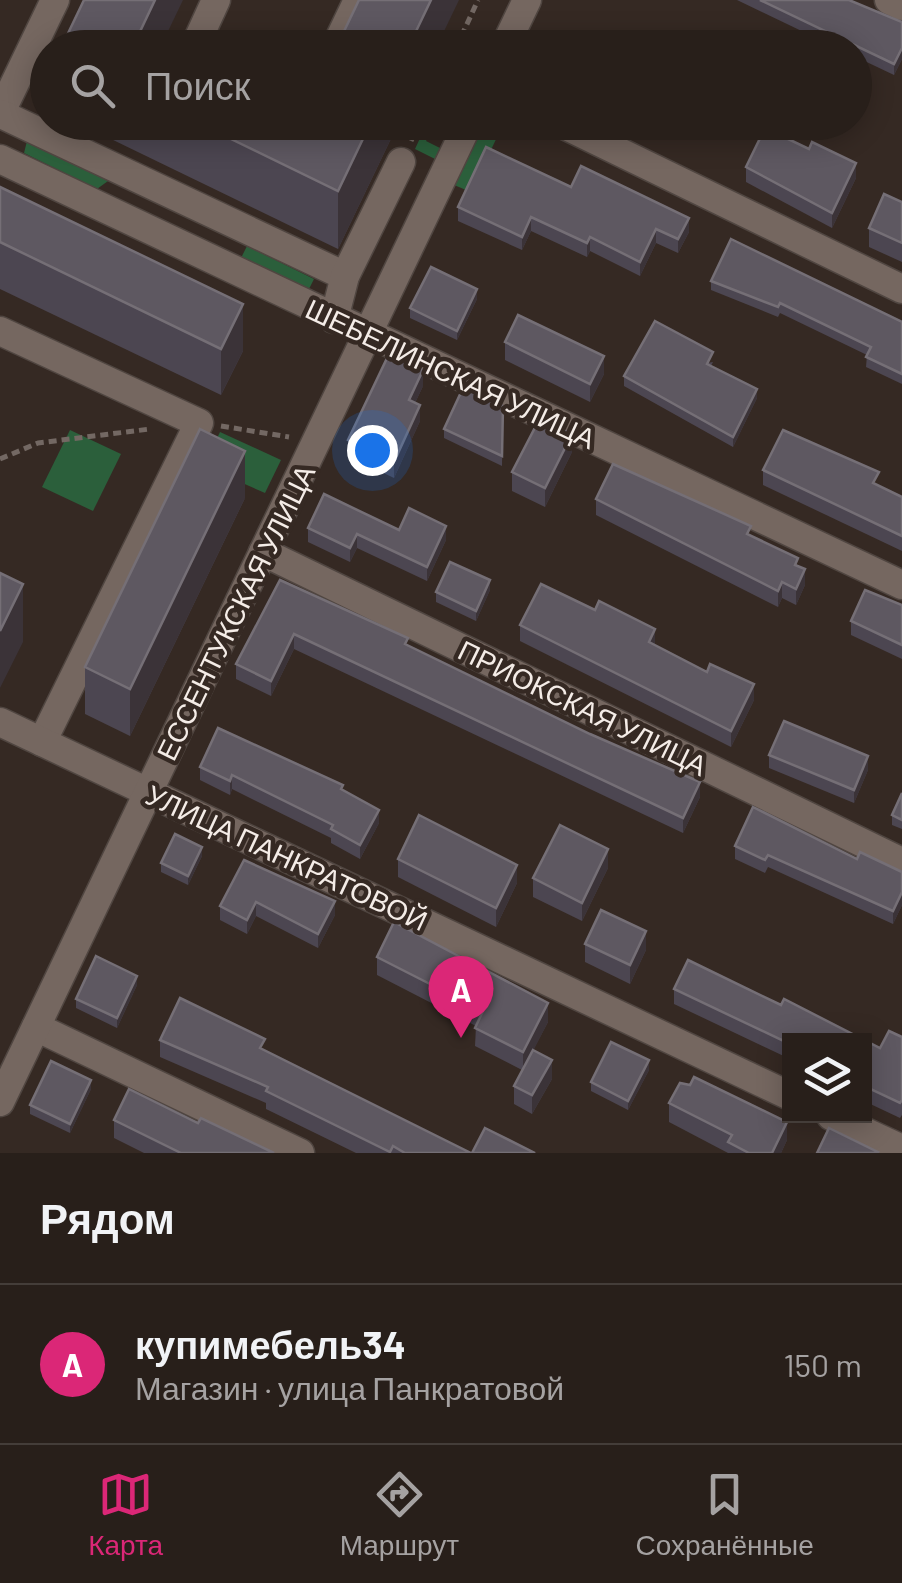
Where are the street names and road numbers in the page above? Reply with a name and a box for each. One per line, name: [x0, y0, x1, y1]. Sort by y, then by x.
street label: ШЕБЕЛИНСКАЯ УЛИЦА: [301, 291, 602, 455]
street label: ЕССЕНТУКСКАЯ УЛИЦА: [149, 458, 322, 765]
street label: ПРИОКСКАЯ УЛИЦА: [453, 632, 713, 782]
street label: УЛИЦА ПАНКРАТОВОЙ: [141, 777, 433, 937]

